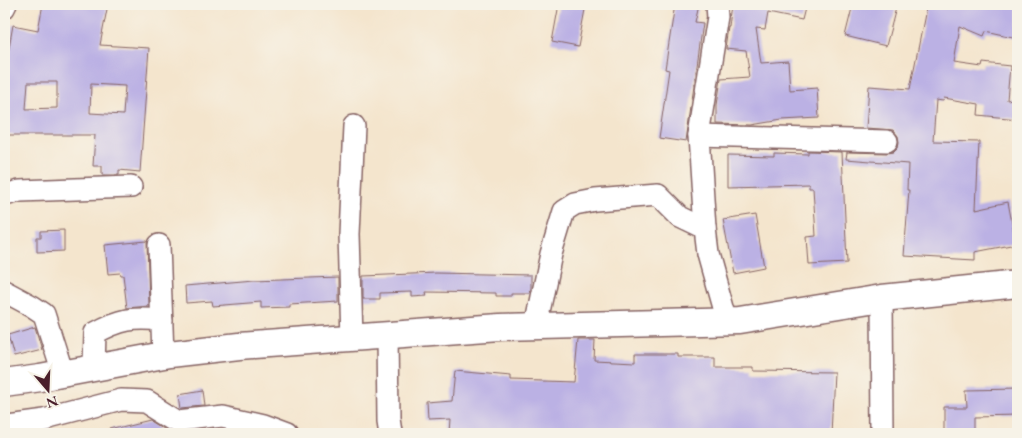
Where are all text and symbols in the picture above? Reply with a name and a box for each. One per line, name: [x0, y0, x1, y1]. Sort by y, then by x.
north arrow: [22, 366, 72, 416]
text: N: [43, 392, 61, 413]

